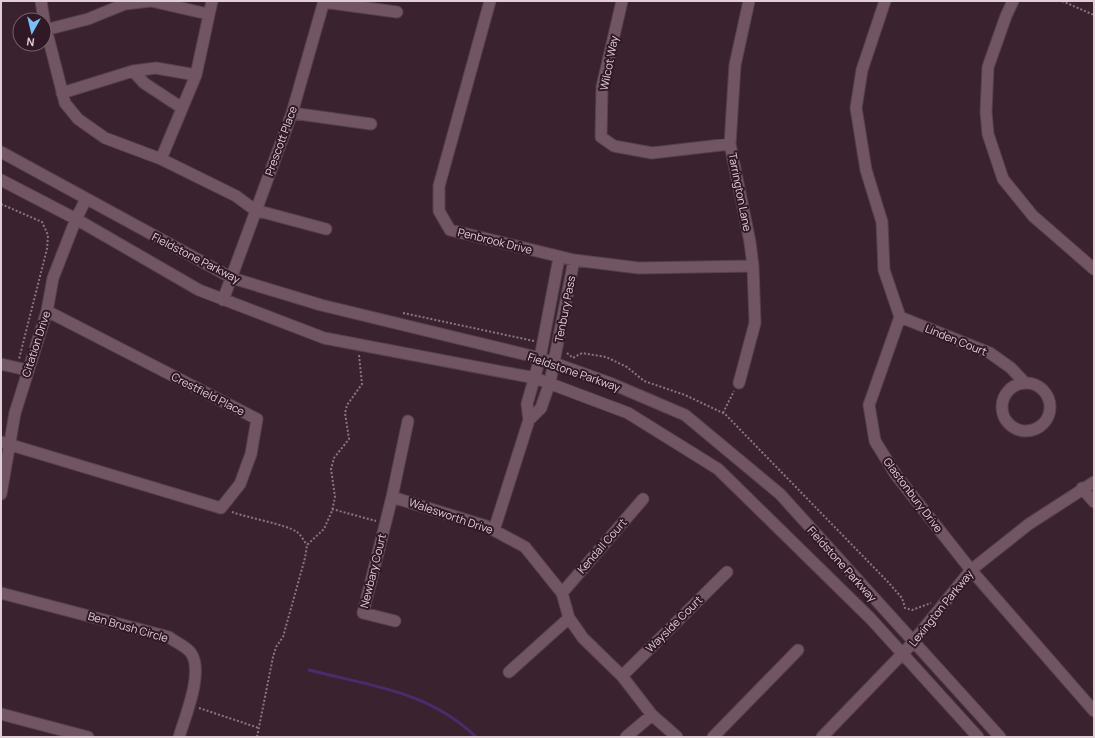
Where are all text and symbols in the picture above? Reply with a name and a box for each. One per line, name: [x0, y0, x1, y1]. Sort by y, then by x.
north arrow: [12, 12, 52, 52]
text: N: [25, 34, 35, 50]
street label: Wilcot Way: [596, 34, 621, 92]
street label: Prescott Place: [261, 103, 300, 178]
street label: Tarrington Lane: [726, 151, 756, 233]
street label: Penbrook Drive: [456, 224, 534, 257]
street label: Fieldstone Parkway: [150, 229, 243, 286]
street label: Tenbury Pass: [551, 274, 578, 343]
street label: Citation Drive: [18, 308, 53, 379]
street label: Linden Court: [923, 320, 989, 359]
street label: Fieldstone Parkway: [526, 349, 623, 394]
street label: Crestfield Place: [169, 369, 248, 419]
street label: Glastonbury Drive: [880, 454, 947, 536]
street label: Walesworth Drive: [407, 494, 496, 537]
street label: Kendall Court: [574, 515, 630, 576]
street label: Fieldstone Parkway: [804, 523, 880, 605]
street label: Newbary Court: [356, 532, 389, 610]
street label: Lexington Parkway: [905, 566, 976, 649]
street label: Wayside Court: [642, 592, 705, 655]
street label: Ben Brush Circle: [86, 608, 171, 645]

